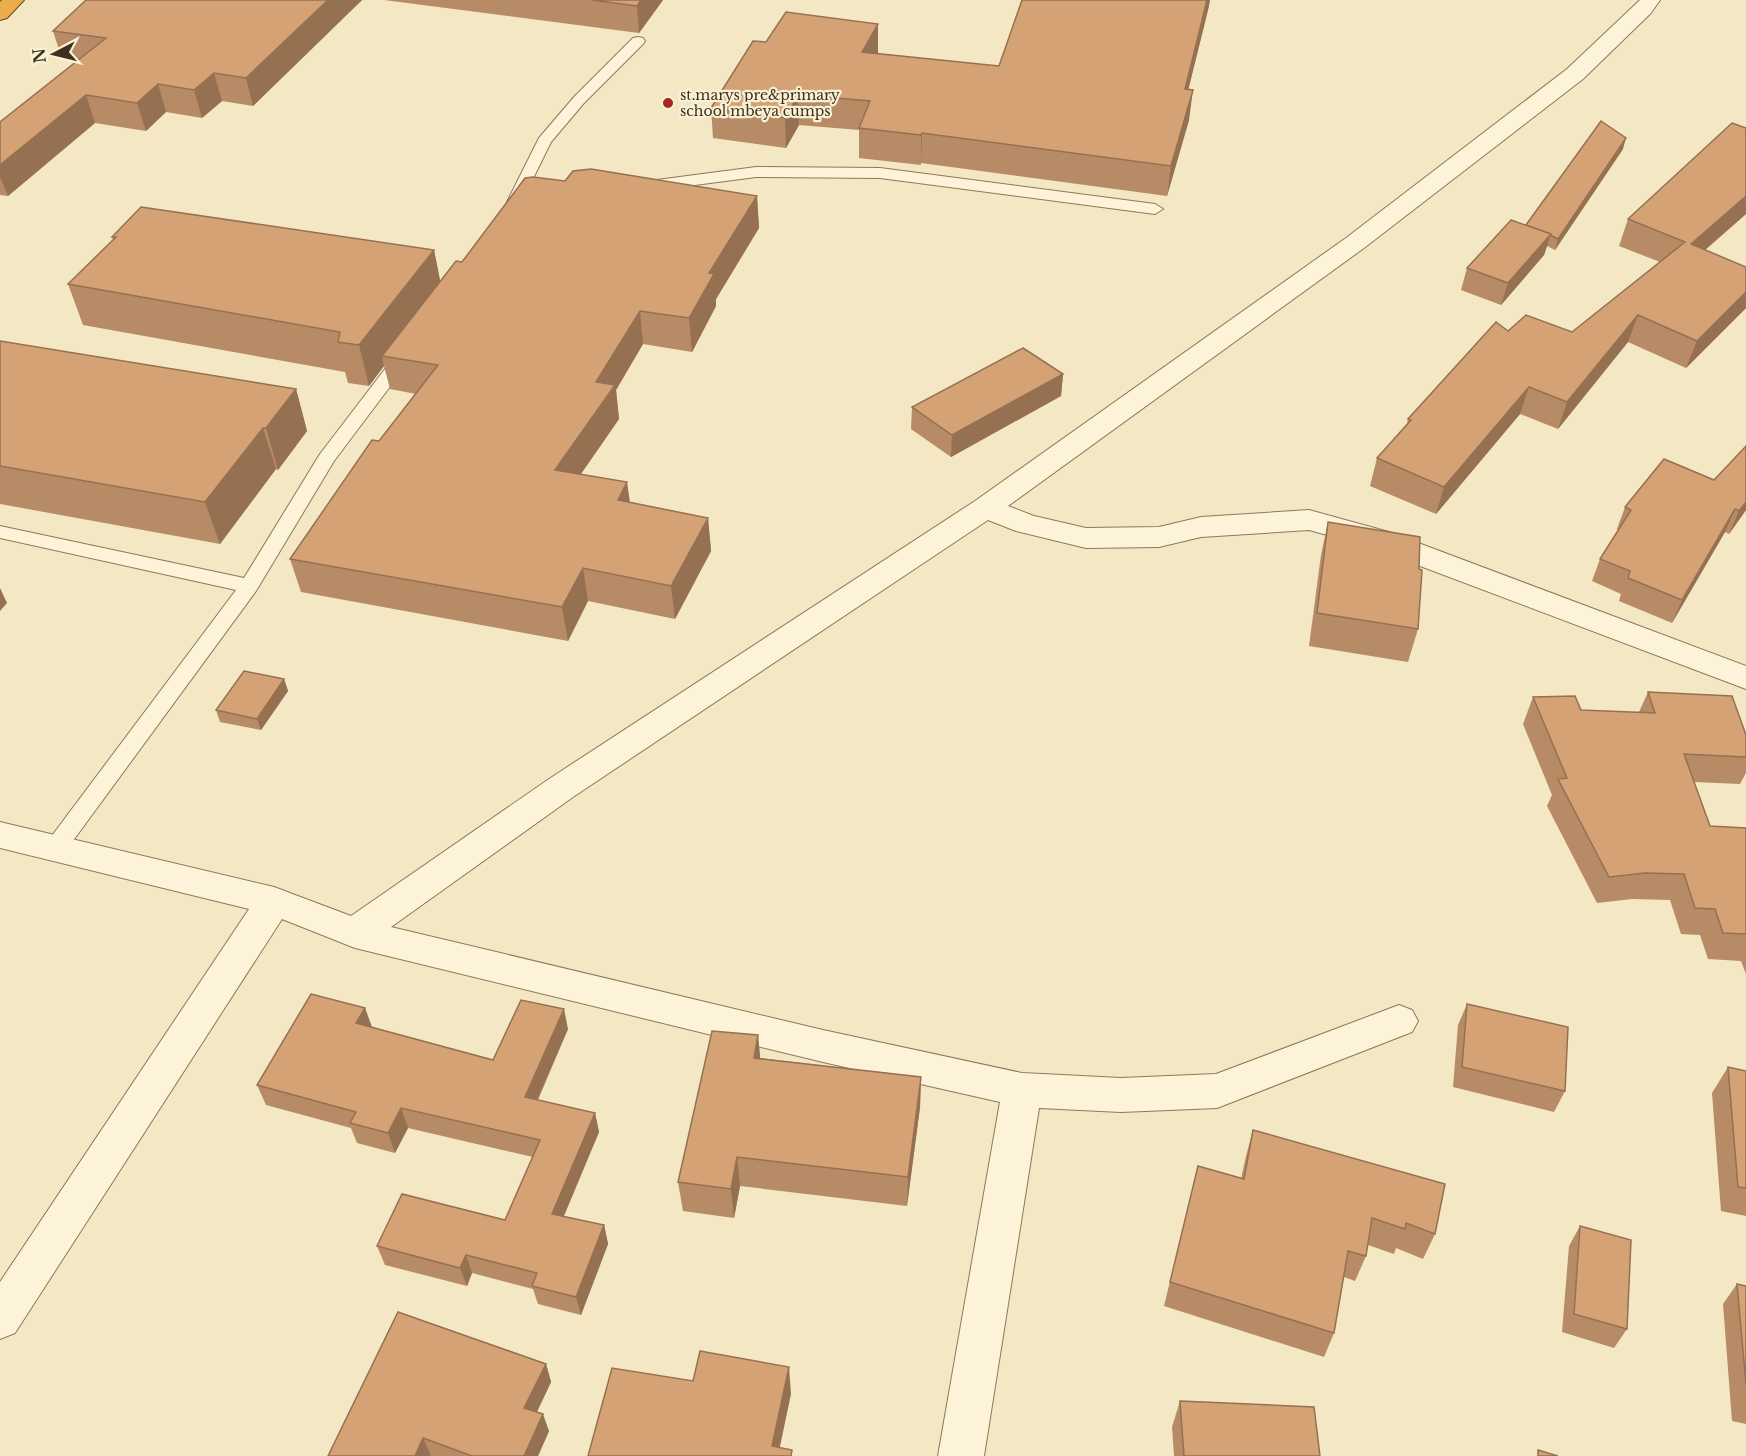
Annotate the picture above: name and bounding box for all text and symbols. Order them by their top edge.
north arrow [24,24,84,84]
text: N [28,47,50,65]
place label: st.marys pre&primary school mbeya cumps [680,86,840,120]
marker: st.marys pre&primary school mbeya cumps [661,96,675,110]

